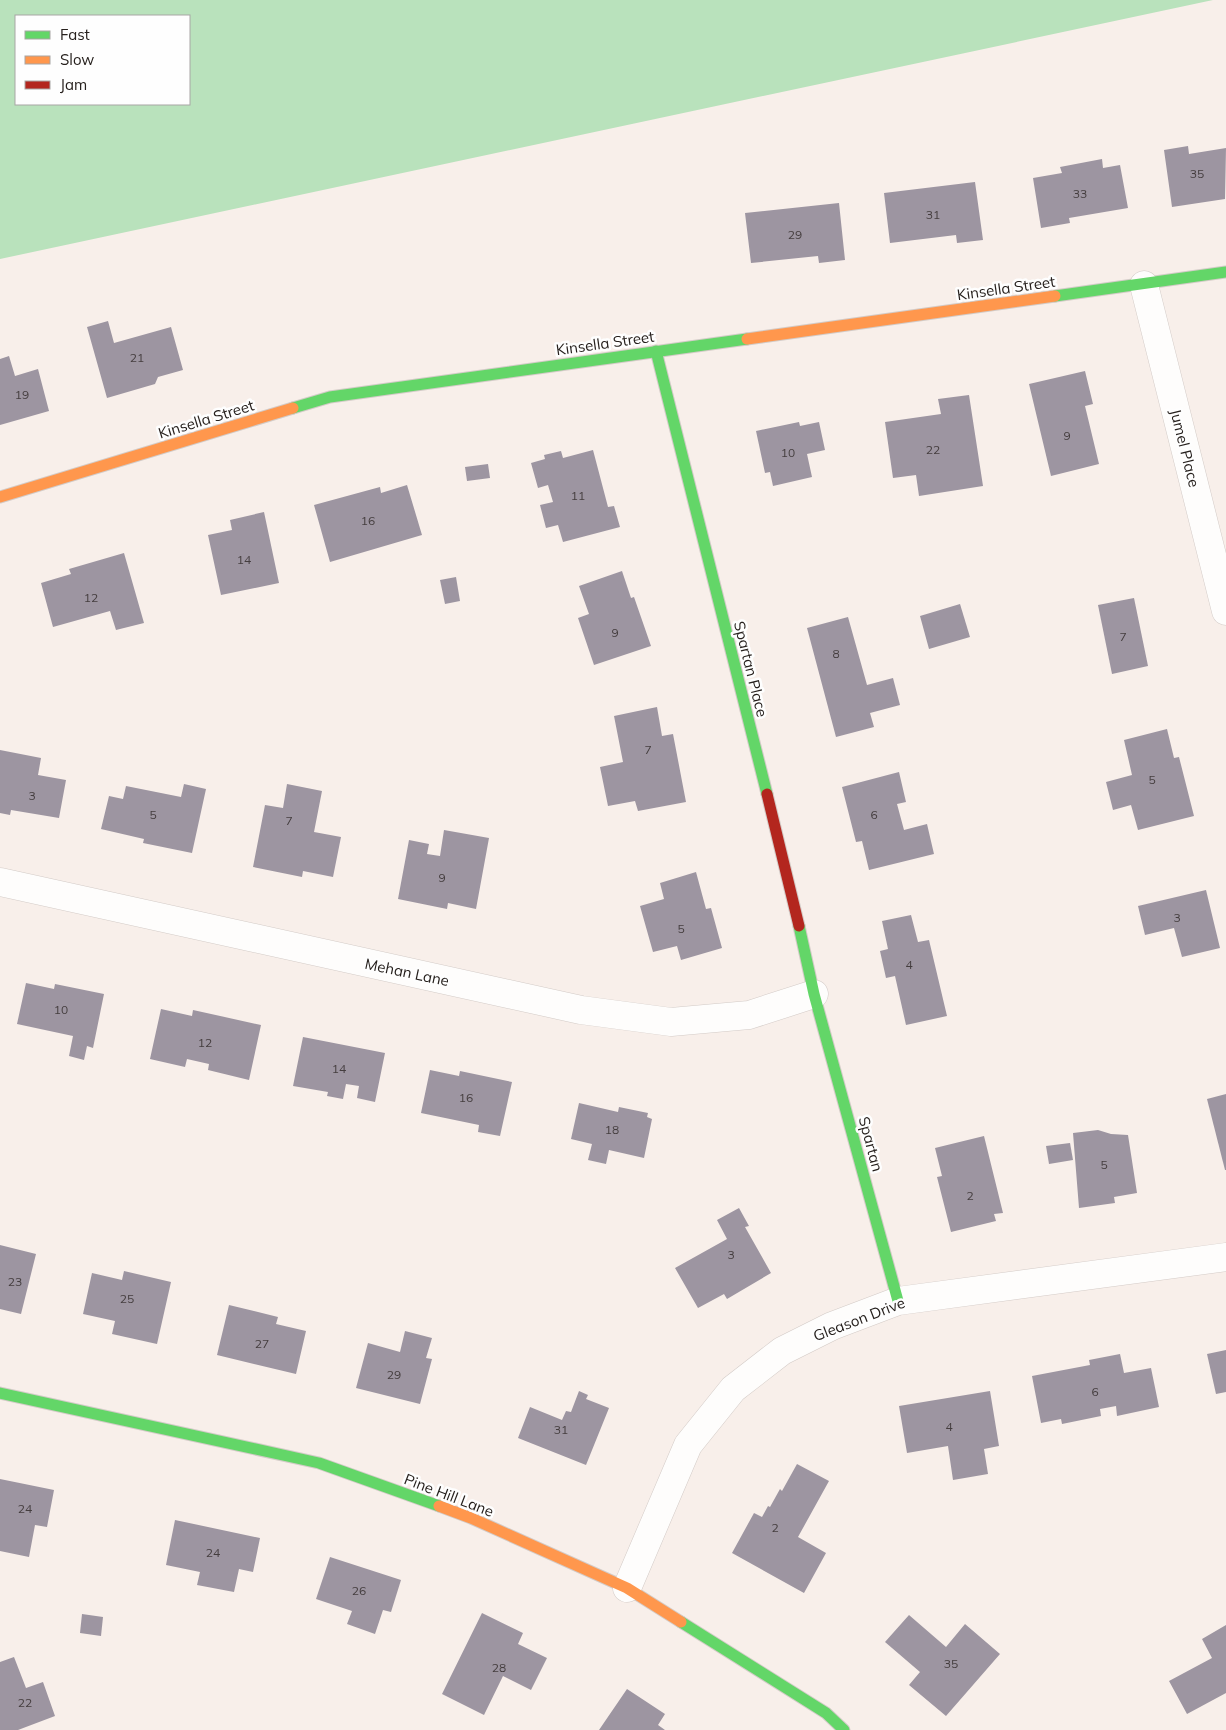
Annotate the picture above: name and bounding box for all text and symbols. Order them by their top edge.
legend [15,15,190,105]
text: Fast [60,25,90,44]
text: Slow [60,50,94,69]
text: Jam [60,75,87,94]
house number: 35 [1190,166,1204,181]
house number: 33 [1073,186,1087,201]
house number: 31 [926,207,940,222]
house number: 29 [788,227,802,242]
street label: Kinsella Street [956,272,1056,304]
street label: Kinsella Street [555,327,655,359]
house number: 21 [130,350,144,365]
house number: 19 [15,387,29,402]
street label: Kinsella Street [156,395,256,443]
street label: Jumel Place [1166,407,1204,489]
house number: 9 [1063,428,1071,443]
house number: 22 [926,442,940,457]
house number: 10 [781,445,795,460]
house number: 11 [571,488,585,503]
house number: 16 [361,513,375,528]
house number: 14 [237,552,251,567]
house number: 12 [84,590,98,605]
street label: Spartan Place [730,619,772,719]
house number: 9 [611,625,619,640]
house number: 7 [1119,629,1127,644]
house number: 8 [832,646,840,661]
house number: 7 [644,742,652,757]
house number: 5 [1148,772,1156,787]
house number: 3 [28,788,36,803]
house number: 5 [149,807,157,822]
house number: 6 [870,807,878,822]
house number: 7 [285,813,293,828]
house number: 9 [438,870,446,885]
house number: 3 [1173,910,1181,925]
house number: 5 [677,921,685,936]
street label: Mehan Lane [363,954,451,990]
house number: 4 [905,957,913,972]
house number: 10 [54,1002,68,1017]
house number: 12 [198,1035,212,1050]
house number: 14 [332,1061,346,1076]
house number: 16 [459,1090,473,1105]
street label: Spartan [855,1114,887,1174]
house number: 18 [605,1122,619,1137]
house number: 5 [1100,1157,1108,1172]
house number: 2 [966,1188,974,1203]
house number: 3 [727,1247,735,1262]
house number: 23 [8,1274,22,1289]
house number: 25 [120,1291,134,1306]
street label: Gleason Drive [810,1293,908,1345]
house number: 27 [255,1336,269,1351]
house number: 29 [387,1367,401,1382]
house number: 6 [1091,1384,1099,1399]
house number: 4 [945,1419,953,1434]
house number: 31 [554,1422,568,1437]
street label: Pine Hill Lane [402,1469,496,1521]
house number: 24 [18,1501,32,1516]
house number: 2 [771,1520,779,1535]
house number: 24 [206,1545,220,1560]
house number: 26 [352,1583,366,1598]
house number: 35 [944,1656,958,1671]
house number: 28 [492,1660,506,1675]
house number: 22 [18,1695,32,1710]

